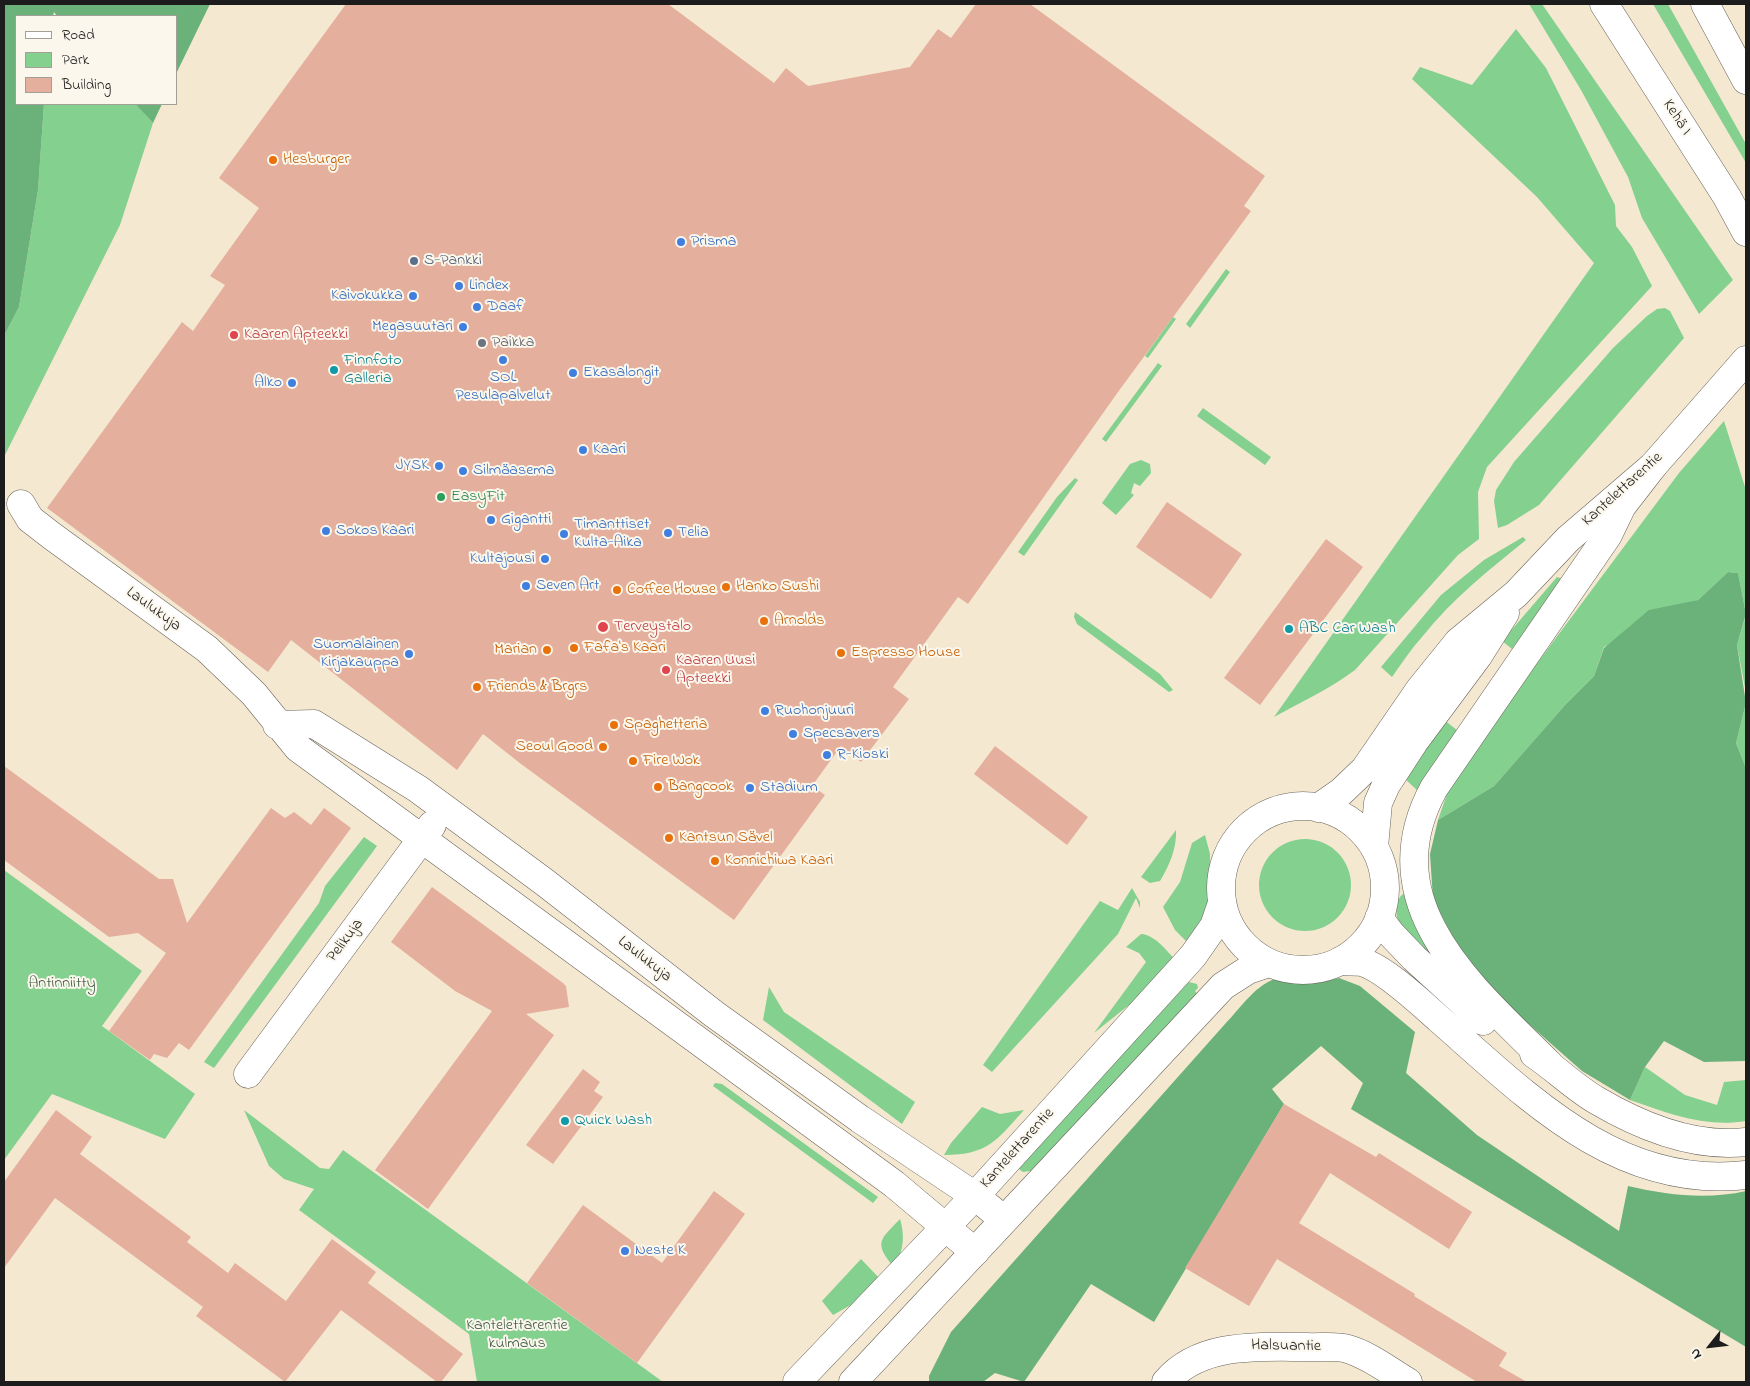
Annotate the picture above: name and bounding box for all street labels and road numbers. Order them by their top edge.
street label: Kehä I [1657,97,1695,139]
street label: Kantelettarentie [1579,449,1667,531]
street label: Laulukuja [122,584,184,636]
street label: Pelikuja [324,916,368,966]
street label: Laulukuja [613,933,675,987]
street label: Kantelettarentie [977,1105,1059,1193]
street label: Halsuantie [1251,1337,1321,1357]

